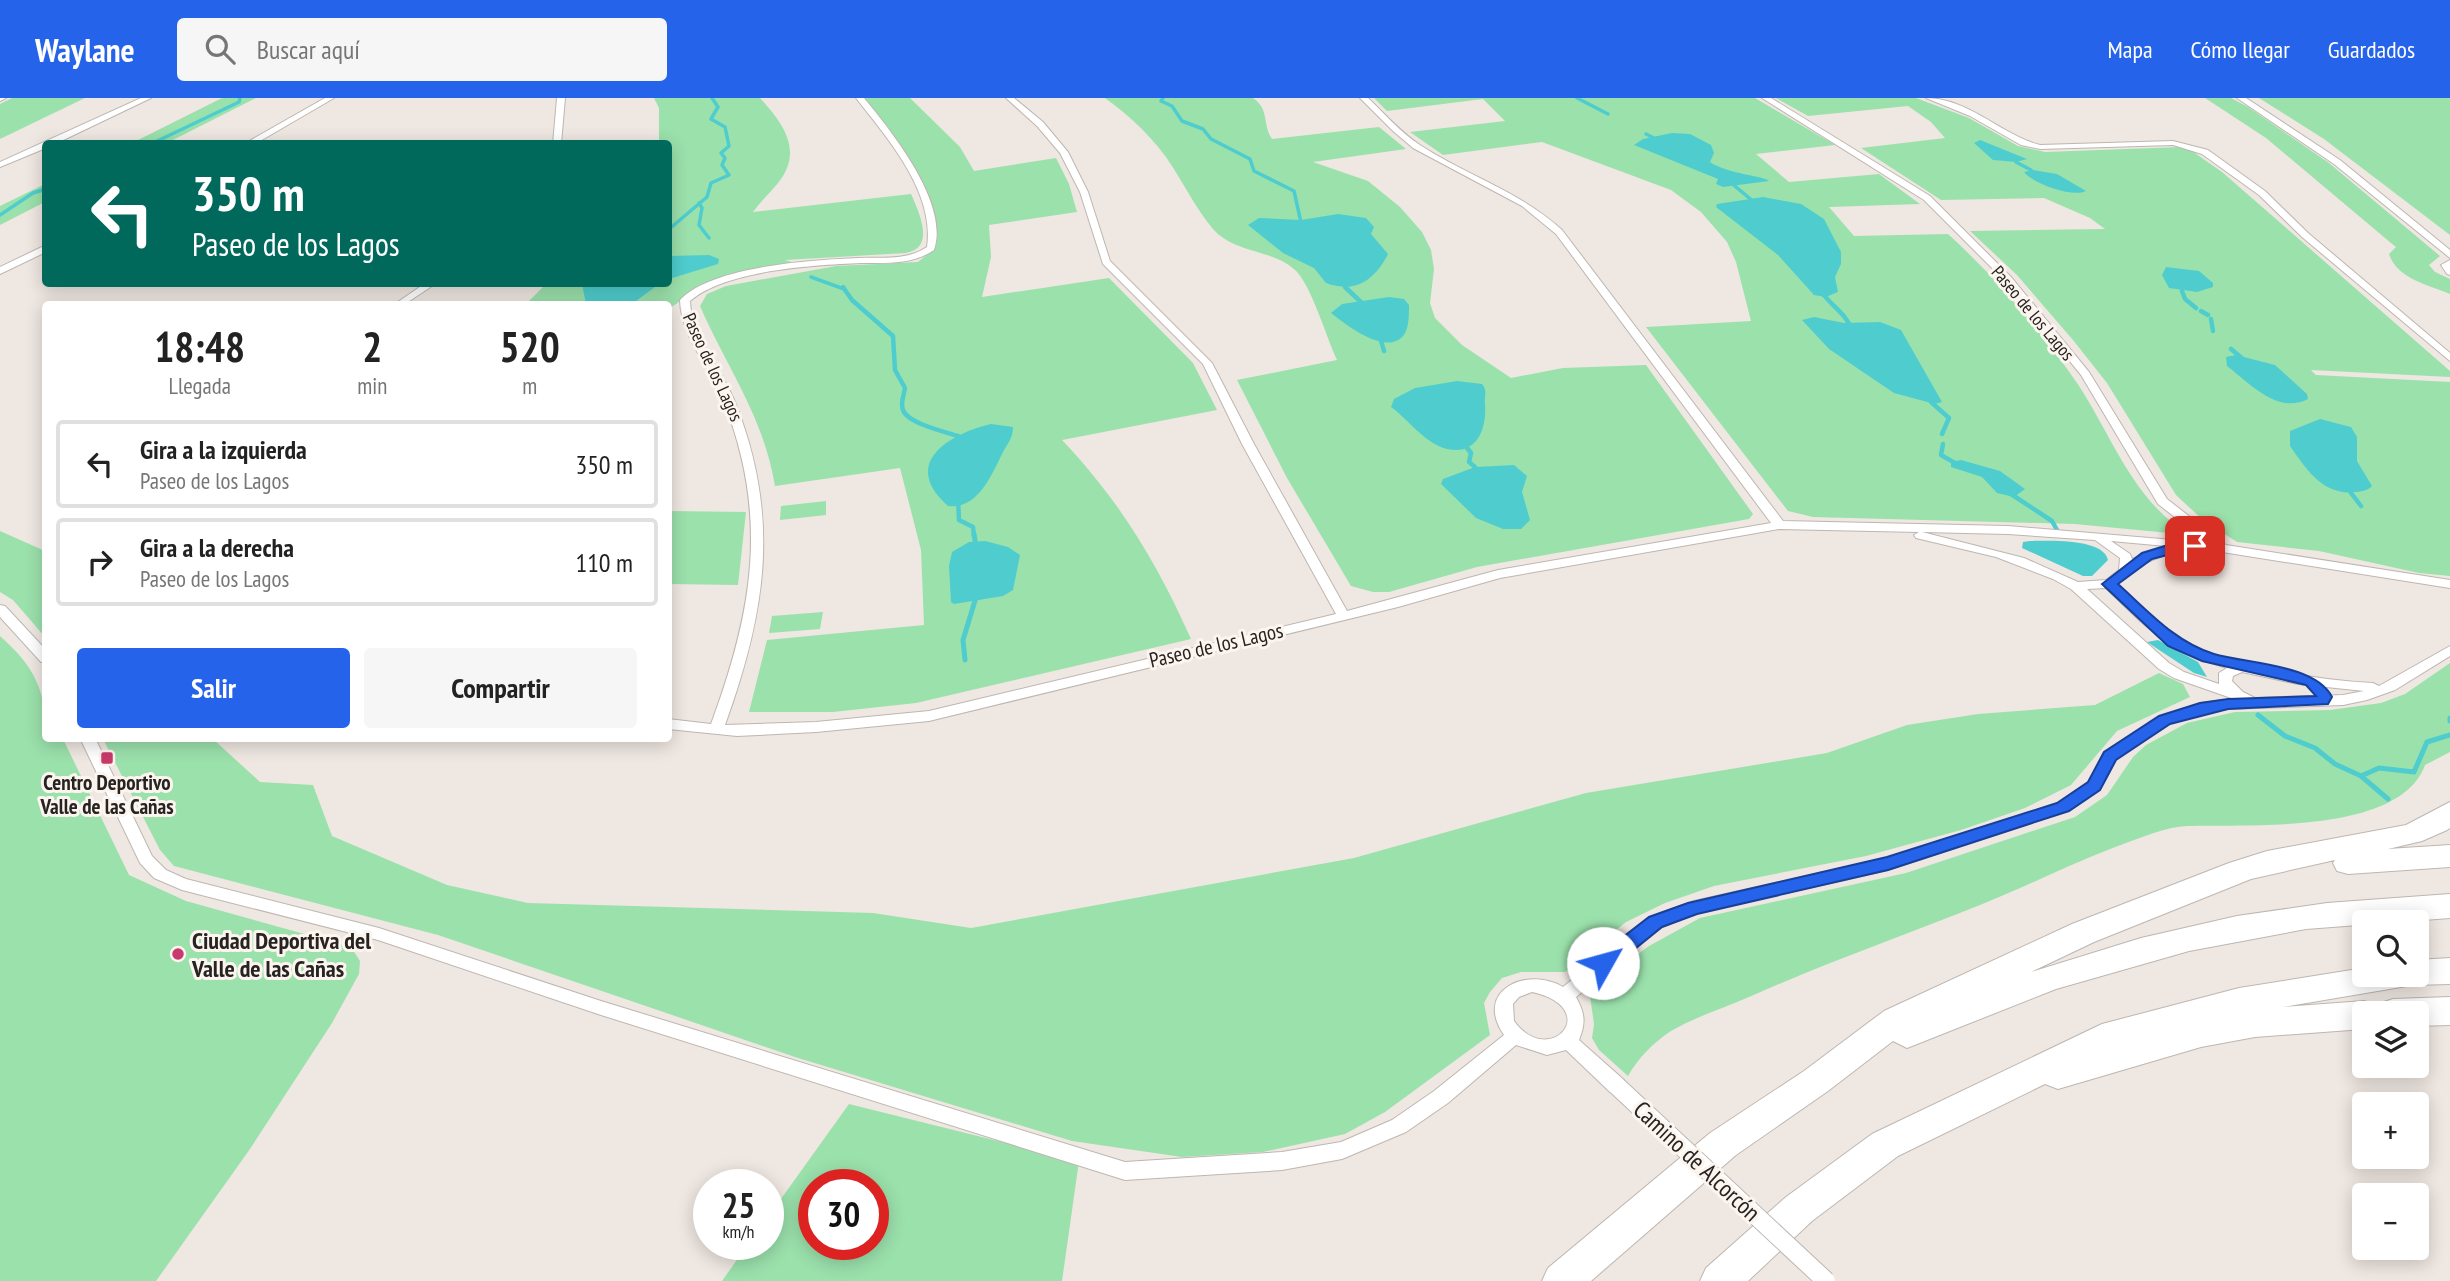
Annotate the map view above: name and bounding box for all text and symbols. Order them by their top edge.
search box [177,18,667,81]
text: Waylane [35,28,135,71]
icon: search [201,30,239,68]
text: Buscar aquí [257,33,360,66]
text: Mapa [2108,34,2153,65]
text: Cómo llegar [2191,34,2290,65]
text: Guardados [2328,34,2415,65]
text: 350 m [192,161,305,225]
icon: left [77,168,168,259]
text: Paseo de los Lagos [192,223,400,265]
street label: Paseo de los Lagos [1987,261,2079,365]
street label: Paseo de los Lagos [678,309,748,425]
text: 18:48 [154,319,245,374]
text: 2 [362,319,382,374]
text: 520 [500,319,560,374]
text: Llegada [168,371,231,400]
text: min [357,371,387,400]
text: m [522,371,537,400]
text: Gira a la izquierda [140,433,307,466]
icon: left [81,445,119,483]
text: 350 m [575,448,633,481]
text: Paseo de los Lagos [140,466,289,495]
pin [2165,516,2225,576]
icon: arrive [2176,527,2214,565]
text: Gira a la derecha [140,531,294,564]
icon: right [81,543,119,581]
text: 110 m [575,546,633,579]
text: Paseo de los Lagos [140,564,289,593]
street label: Paseo de los Lagos [1147,617,1285,673]
button: Salir [77,648,350,728]
button: Compartir [364,648,637,728]
marker: Centro Deportivo Valle de las Cañas [99,750,115,766]
place label: Centro Deportivo Valle de las Cañas [39,769,174,820]
map controls [2352,910,2429,1260]
button: search [2352,910,2429,987]
place label: Ciudad Deportiva del Valle de las Cañas [191,925,371,984]
position arrow [1566,926,1640,1000]
marker: Ciudad Deportiva del Valle de las Cañas [170,946,186,962]
button: layers [2352,1001,2429,1078]
button: + [2352,1092,2429,1169]
street label: Camino de Alcorcón [1627,1094,1767,1228]
speed limit sign: 30 [798,1169,889,1260]
text: 25 [722,1182,755,1228]
button: − [2352,1183,2429,1260]
text: km/h [723,1220,754,1243]

